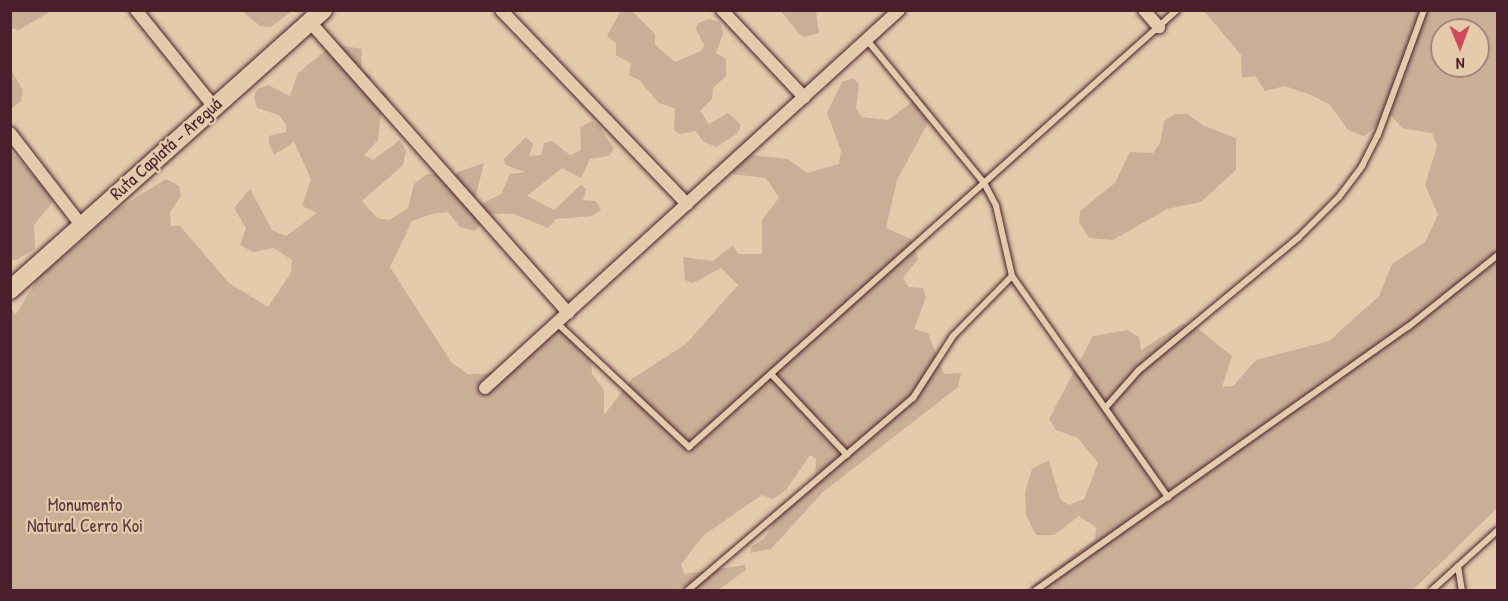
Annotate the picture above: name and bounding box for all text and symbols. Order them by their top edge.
north arrow [1430,18,1490,78]
text: N [1456,53,1465,75]
street label: Ruta Capiatá - Areguá [106,93,226,205]
park label: Monumento Natural Cerro Koi [27,495,143,538]

